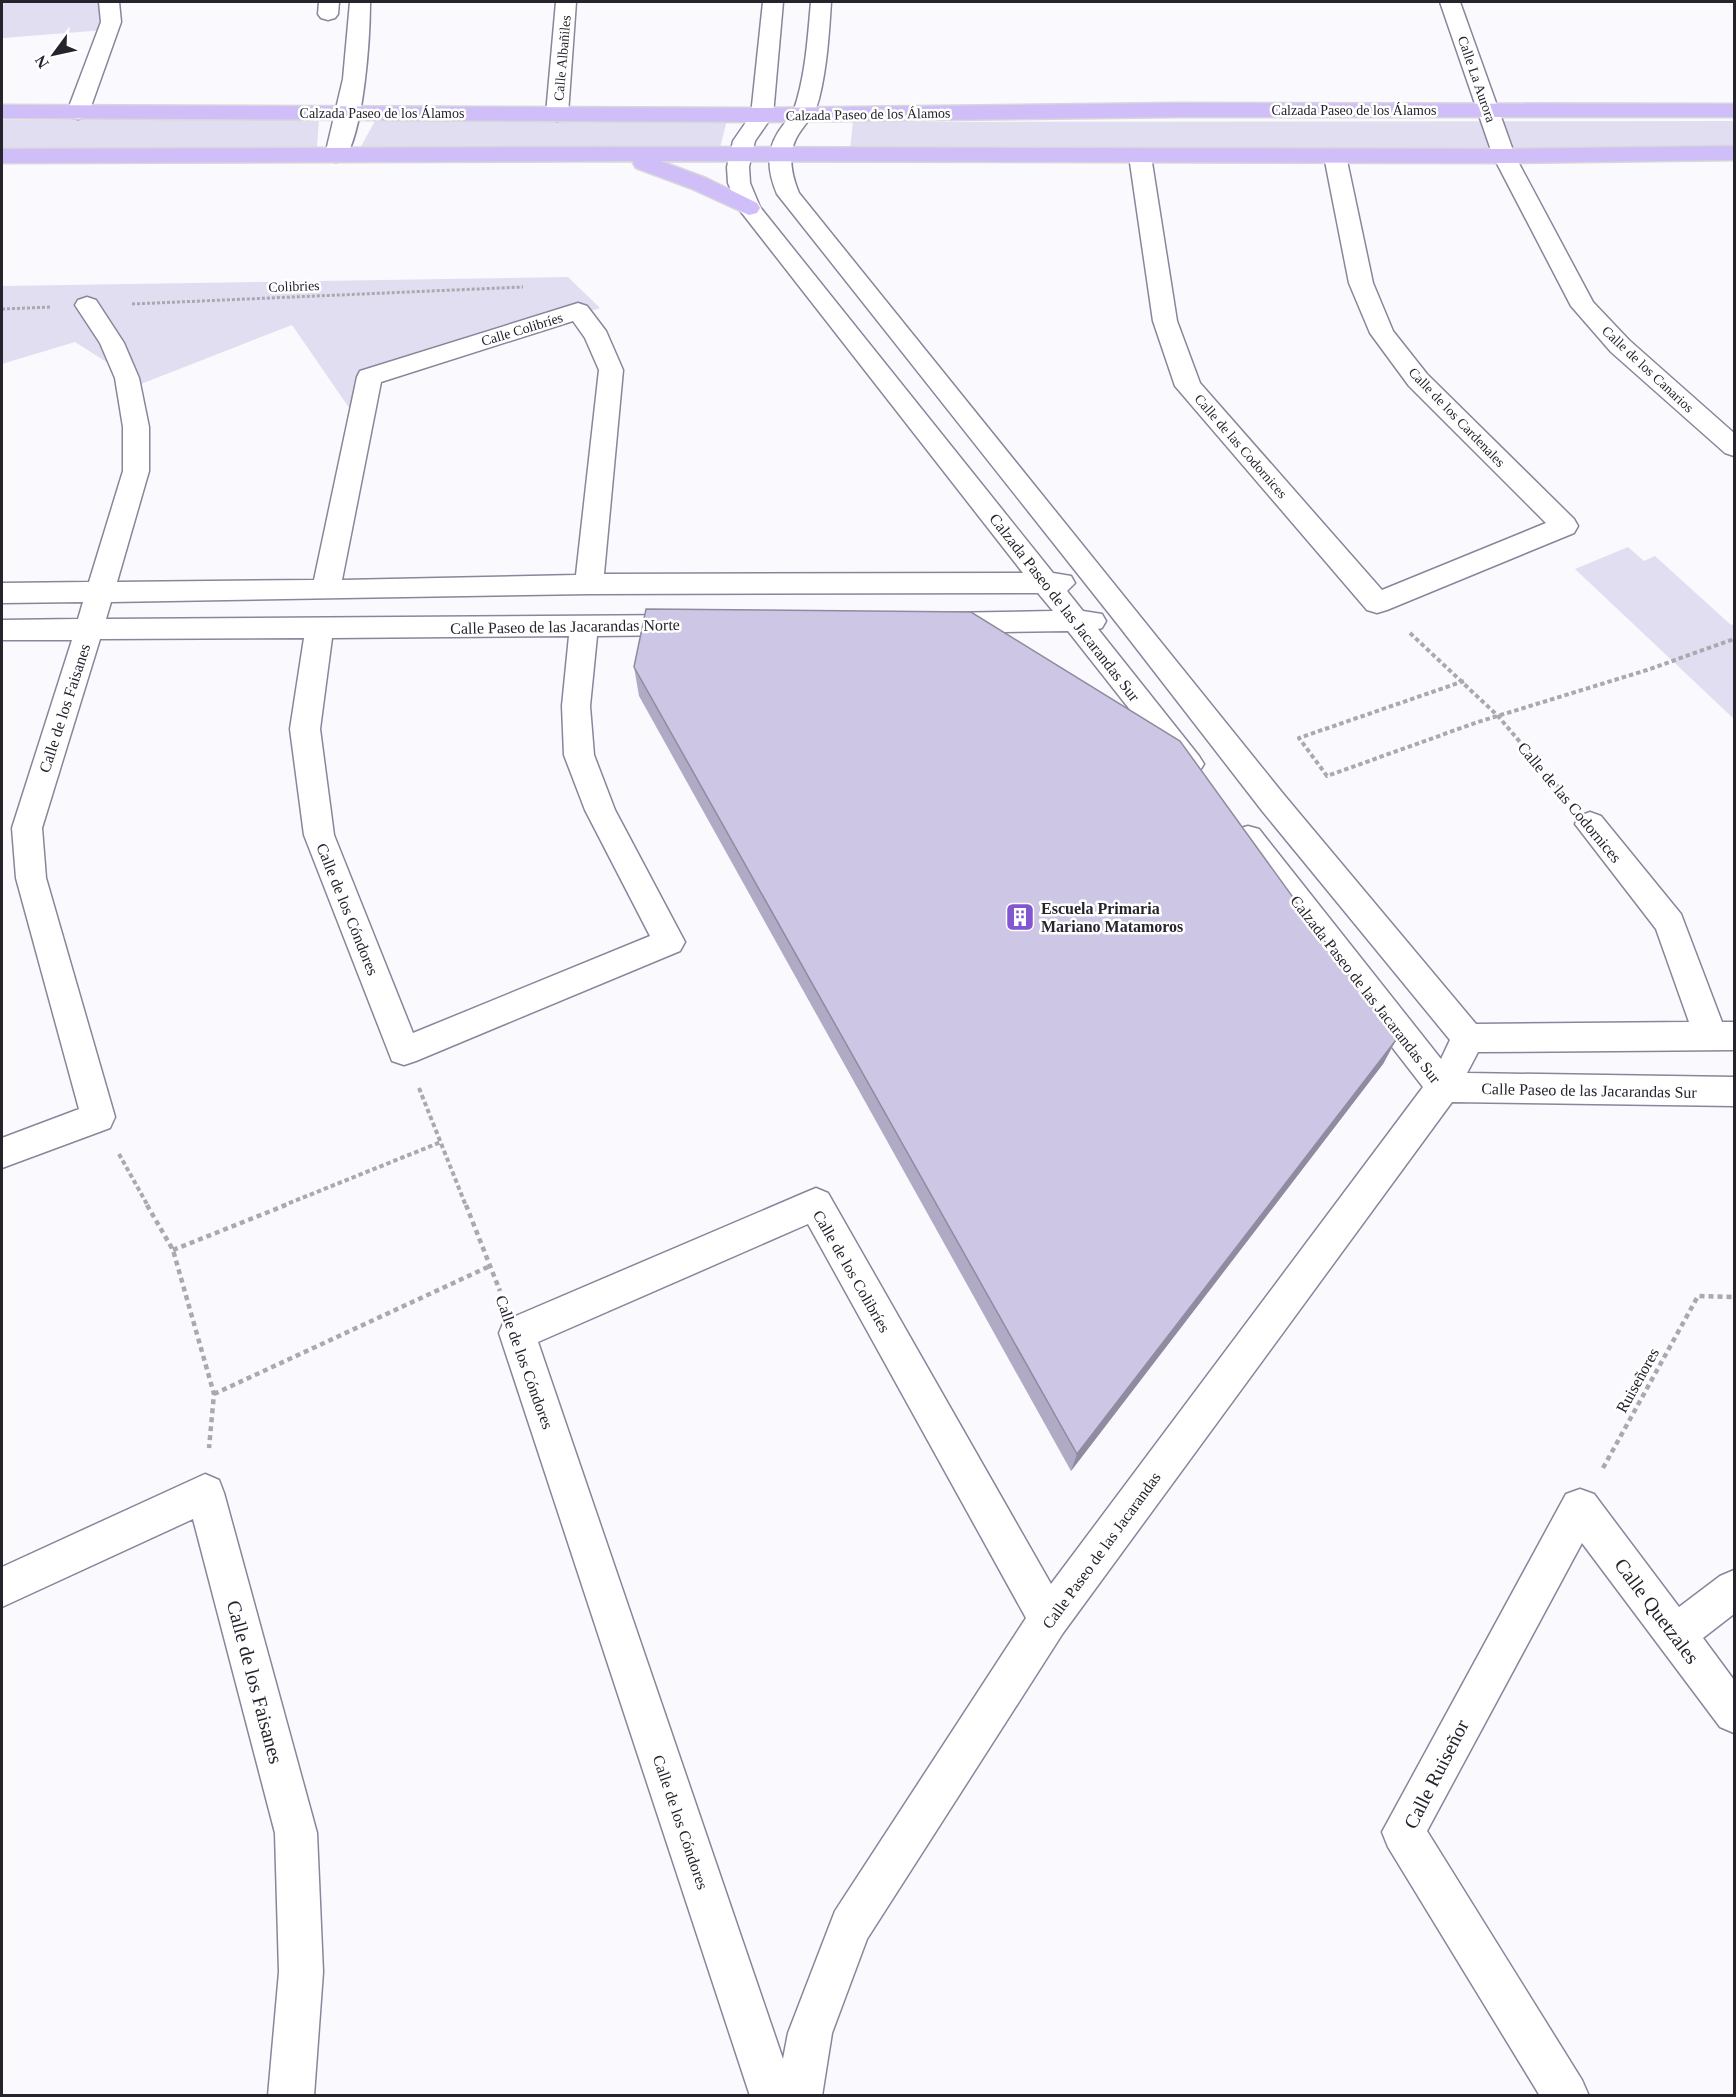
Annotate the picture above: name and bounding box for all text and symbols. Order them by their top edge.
street label: Calle Albañiles [551,15,574,102]
north arrow [24,24,84,84]
street label: Calle La Aurora [1455,34,1499,125]
text: N [31,52,52,71]
street label: Calzada Paseo de los Álamos [1272,102,1436,118]
street label: Calzada Paseo de los Álamos [300,105,464,121]
street label: Calzada Paseo de los Álamos [785,105,951,123]
street label: Colibries [268,278,320,295]
street label: Calle Colibríes [480,310,565,349]
street label: Calle de los Canarios [1599,323,1696,416]
street label: Calle de los Cardenales [1405,365,1508,470]
street label: Calle de las Codornices [1191,391,1290,501]
street label: Calzada Paseo de las Jacarandas Sur [986,510,1144,705]
street label: Calle Paseo de las Jacarandas Norte [450,616,680,637]
street label: Calle de los Faisanes [36,642,93,775]
street label: Calle de las Codornices [1514,739,1625,866]
street label: Calle de los Cóndores [313,841,382,978]
street label: Calzada Paseo de las Jacarandas Sur [1287,892,1445,1087]
place label: Escuela Primaria Mariano Matamoros [1041,900,1183,935]
building icon: Escuela Primaria Mariano Matamoros [1004,901,1036,933]
street label: Calle Paseo de las Jacarandas Sur [1481,1080,1698,1101]
street label: Calle de los Colibríes [810,1207,893,1335]
street label: Calle de los Cóndores [492,1293,557,1431]
street label: Ruiseñores [1613,1345,1662,1415]
street label: Calle Paseo de las Jacarandas [1039,1469,1164,1632]
street label: Calle Quetzales [1610,1554,1704,1668]
street label: Calle de los Faisanes [223,1598,287,1766]
street label: Calle Ruiseñor [1399,1716,1473,1832]
street label: Calle de los Cóndores [650,1753,711,1892]

